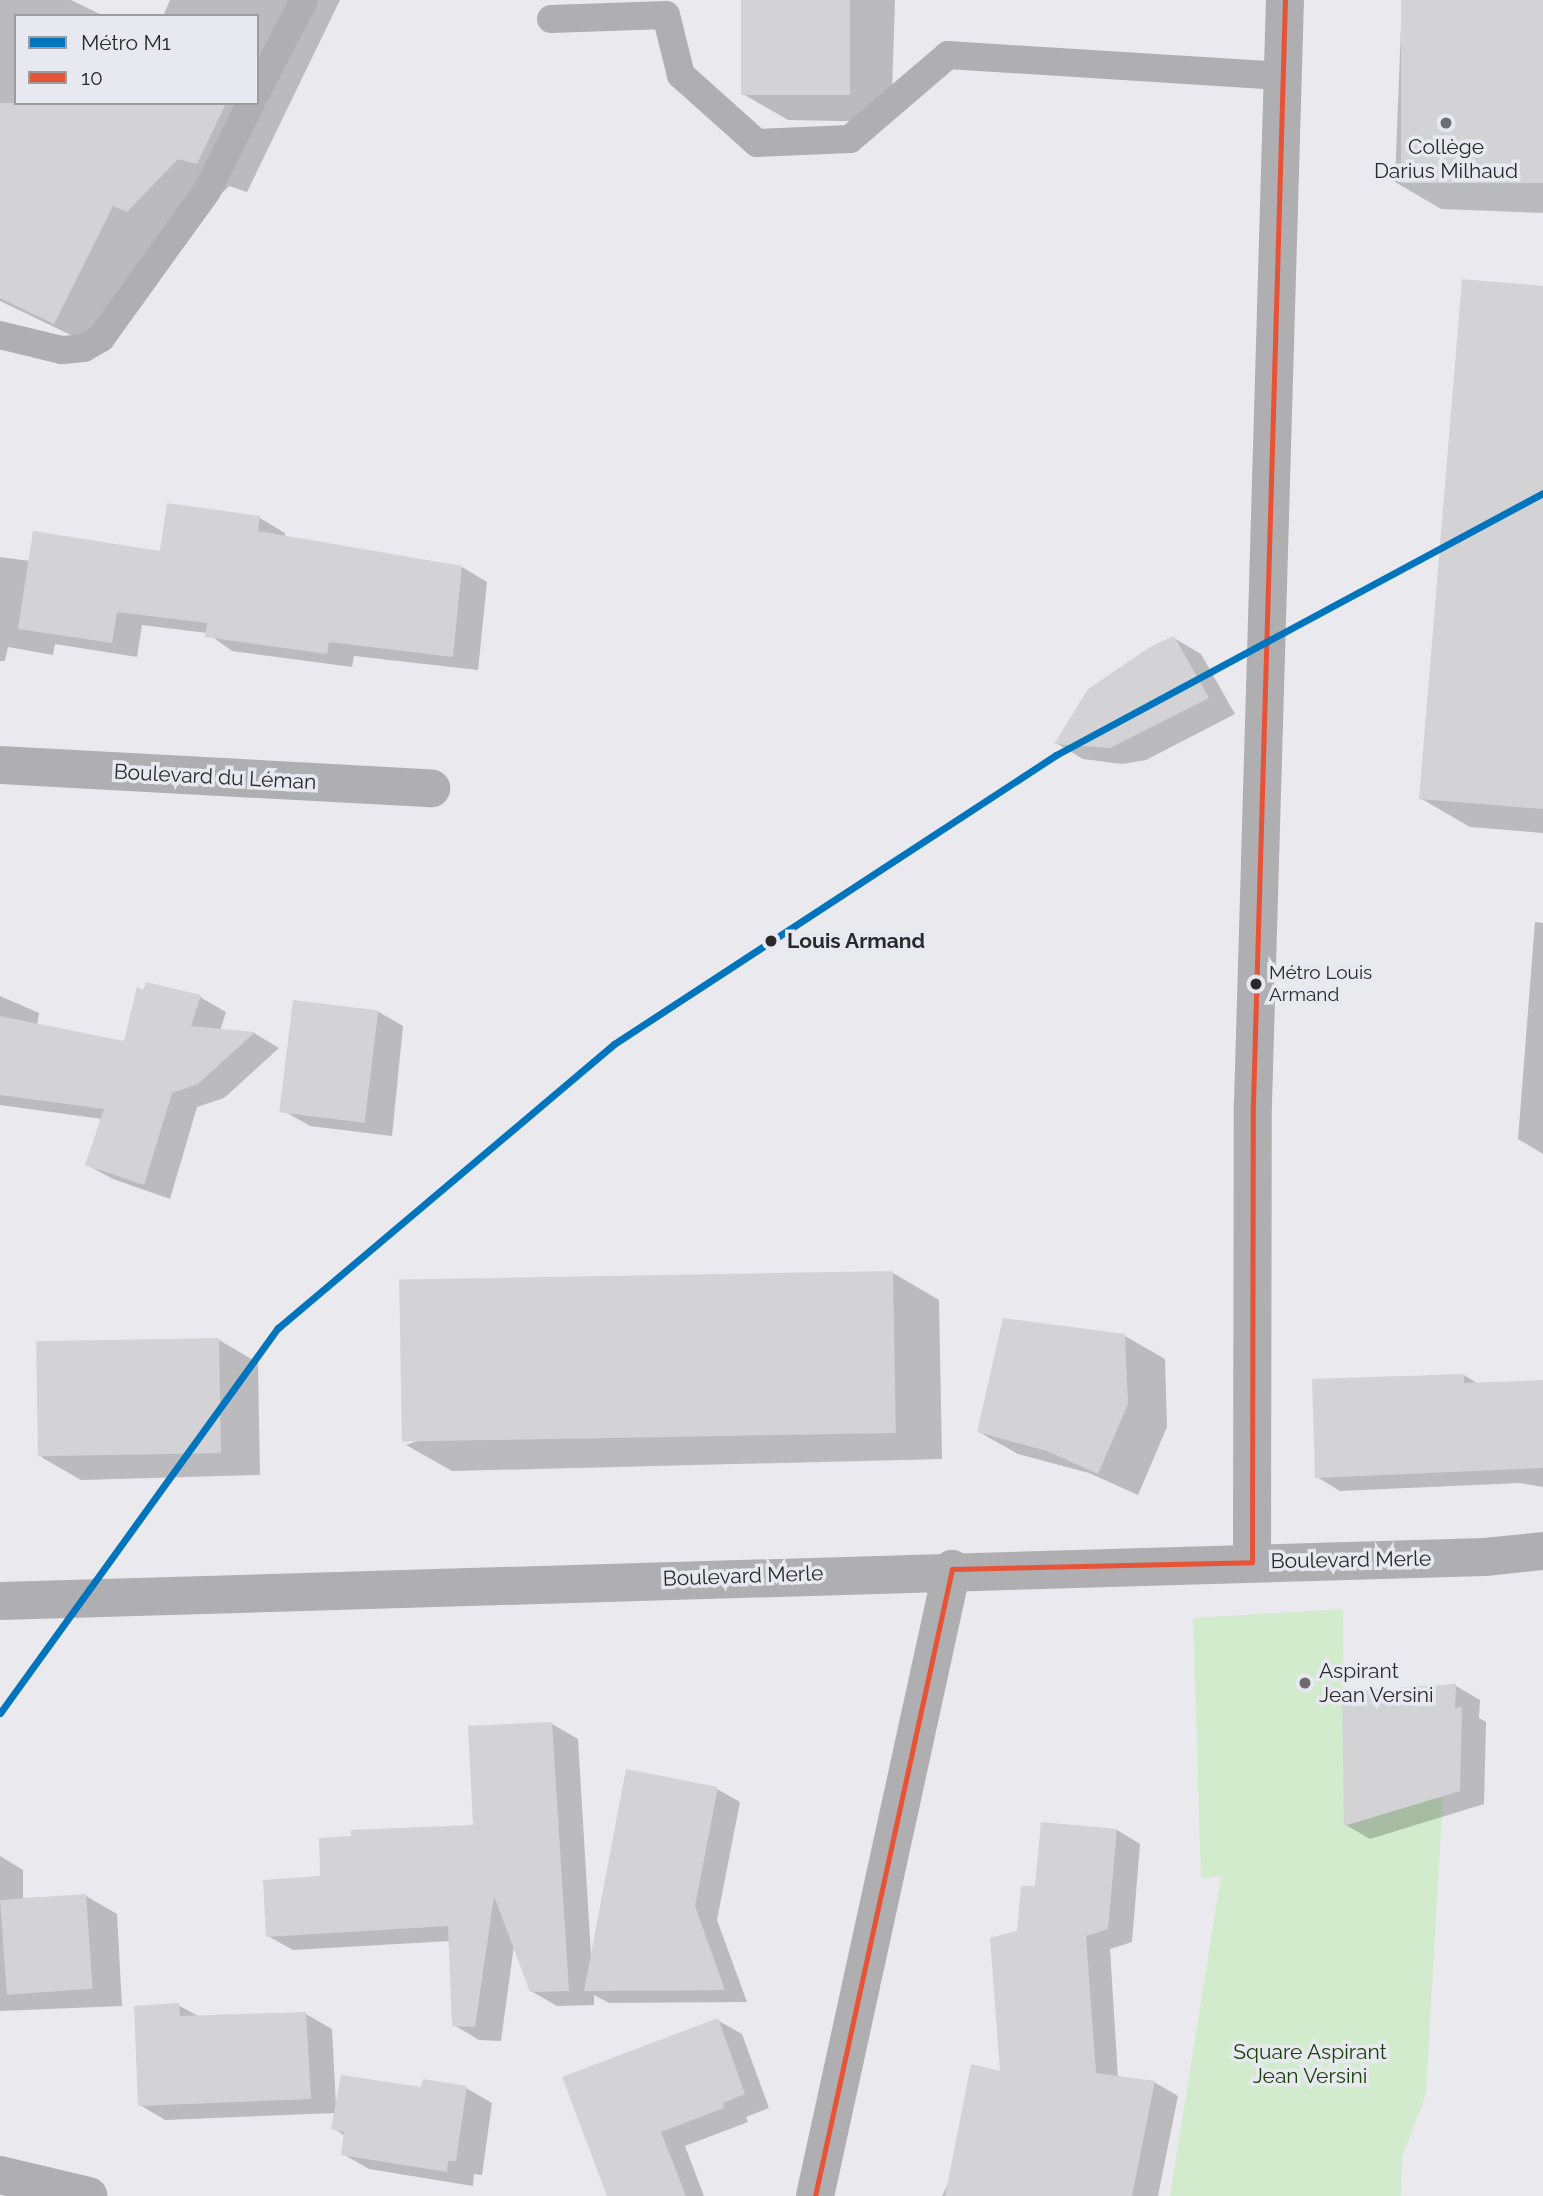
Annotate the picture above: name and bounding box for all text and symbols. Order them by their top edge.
legend [14,14,259,105]
text: Métro M1 [81,30,171,55]
text: 10 [81,65,103,90]
marker: Collège Darius Milhaud [1438,115,1454,131]
place label: Collège Darius Milhaud [1374,134,1518,184]
street label: Boulevard du Léman [113,759,317,795]
place label: Louis Armand [787,928,926,954]
marker: Louis Armand [761,931,781,951]
place label: Métro Louis Armand [1269,962,1372,1006]
marker: Métro Louis Armand [1249,977,1263,991]
street label: Boulevard Merle [1271,1546,1431,1574]
street label: Boulevard Merle [662,1561,824,1591]
place label: Aspirant Jean Versini [1319,1658,1434,1708]
marker: Aspirant Jean Versini [1297,1675,1313,1691]
park label: Square Aspirant Jean Versini [1233,2039,1387,2089]

